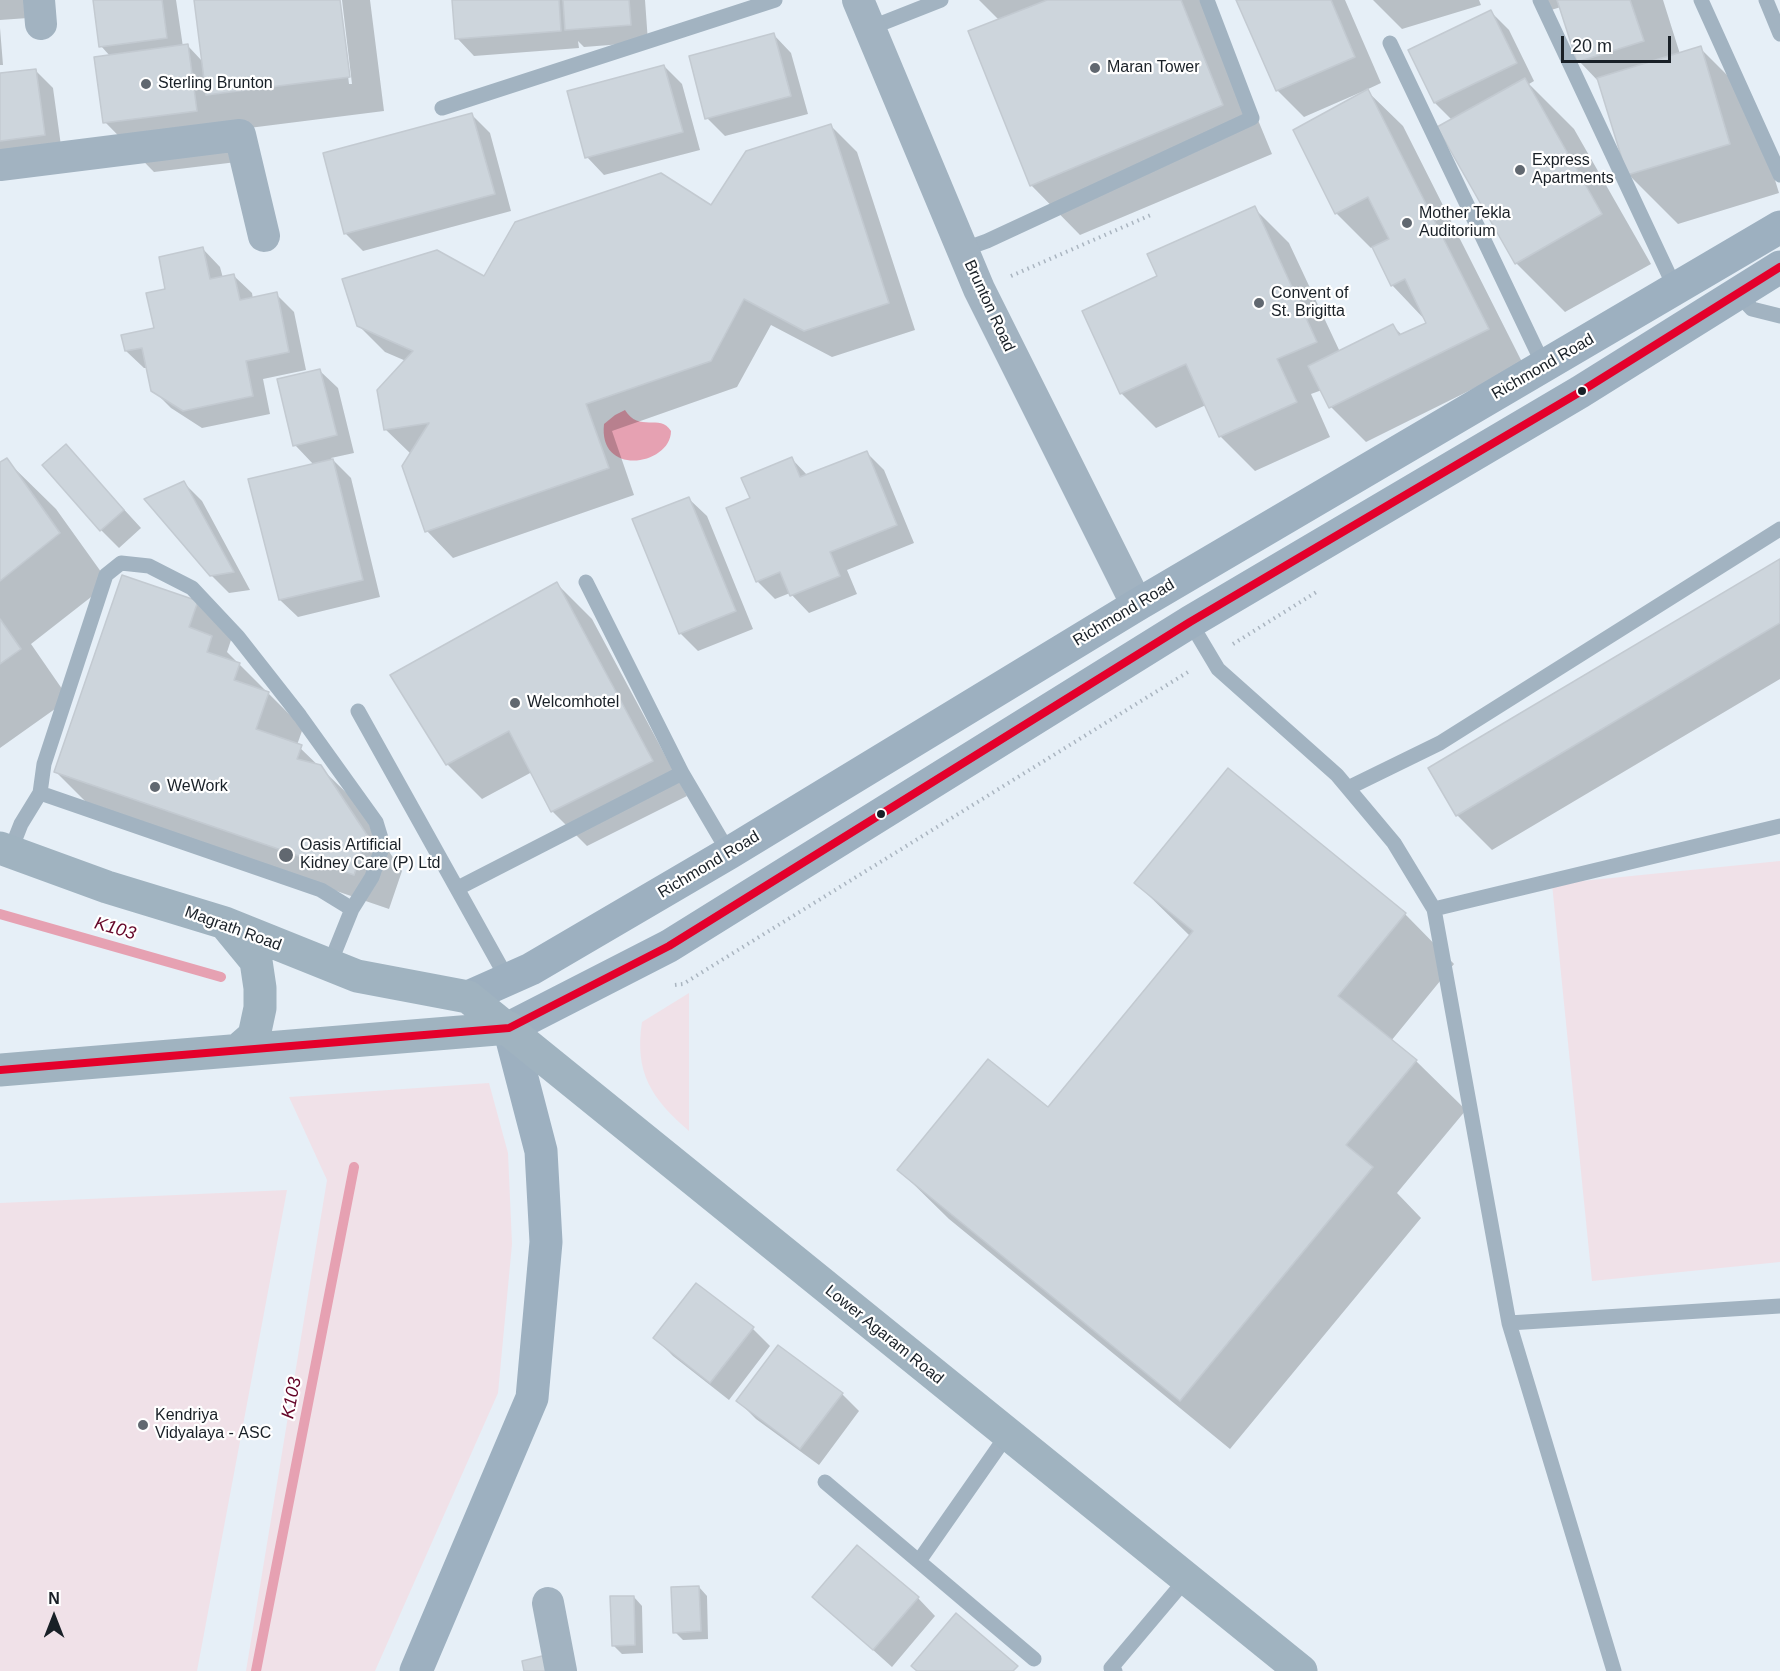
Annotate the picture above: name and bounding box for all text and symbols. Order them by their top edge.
scale bar [1564,24,1674,62]
text: 20 m [1572,36,1612,56]
place label: Maran Tower [1107,58,1199,78]
marker: Maran Tower [1088,61,1102,75]
place label: Sterling Brunton [158,74,273,94]
marker: Sterling Brunton [139,77,153,91]
place label: Express Apartments [1532,151,1614,189]
marker: Express Apartments [1513,163,1527,177]
place label: Mother Tekla Auditorium [1419,204,1511,242]
marker: Mother Tekla Auditorium [1400,216,1414,230]
street label: Brunton Road [959,257,1019,355]
place label: Convent of St. Brigitta [1271,284,1348,322]
marker: Convent of St. Brigitta [1252,296,1266,310]
street label: Richmond Road [1489,330,1597,404]
unlabelled marker [1576,385,1588,397]
street label: Richmond Road [1070,575,1178,651]
place label: Welcomhotel [527,693,619,713]
marker: Welcomhotel [508,696,522,710]
place label: WeWork [167,777,228,797]
marker: WeWork [148,780,162,794]
unlabelled marker [875,808,887,820]
street label: Richmond Road [655,827,763,903]
place label: Oasis Artificial Kidney Care (P) Ltd [300,836,441,874]
marker: Oasis Artificial Kidney Care (P) Ltd [277,846,295,864]
street label: Magrath Road [182,903,284,955]
water label: K103 [92,913,138,945]
street label: Lower Agaram Road [821,1281,947,1389]
water label: K103 [277,1375,307,1421]
place label: Kendriya Vidyalaya - ASC [155,1406,271,1444]
marker: Kendriya Vidyalaya - ASC [136,1418,150,1432]
north arrow [24,1587,84,1647]
text: N [48,1590,60,1607]

